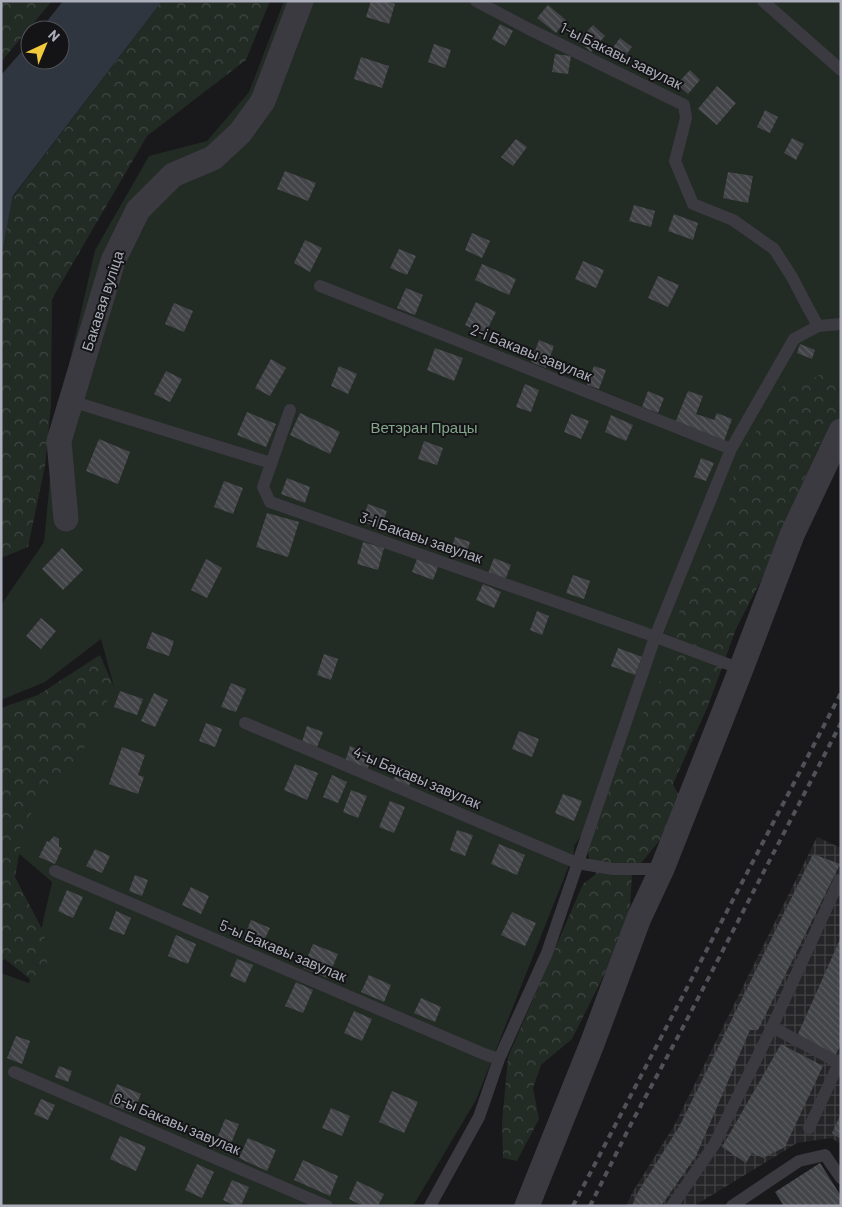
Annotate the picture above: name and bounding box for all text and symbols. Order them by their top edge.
street label: 1-ы Бакавы завулак [557,18,686,93]
north arrow [20,20,70,70]
text: N [45,26,64,45]
street label: Бакавая вуліца [77,248,127,353]
street label: 2-і Бакавы завулак [468,320,595,385]
park label: Ветэран Працы [370,418,478,436]
street label: 3-і Бакавы завулак [357,508,486,567]
street label: 4-ы Бакавы завулак [351,742,484,812]
street label: 5-ы Бакавы завулак [217,915,350,985]
street label: 6-ы Бакавы завулак [111,1088,244,1158]

